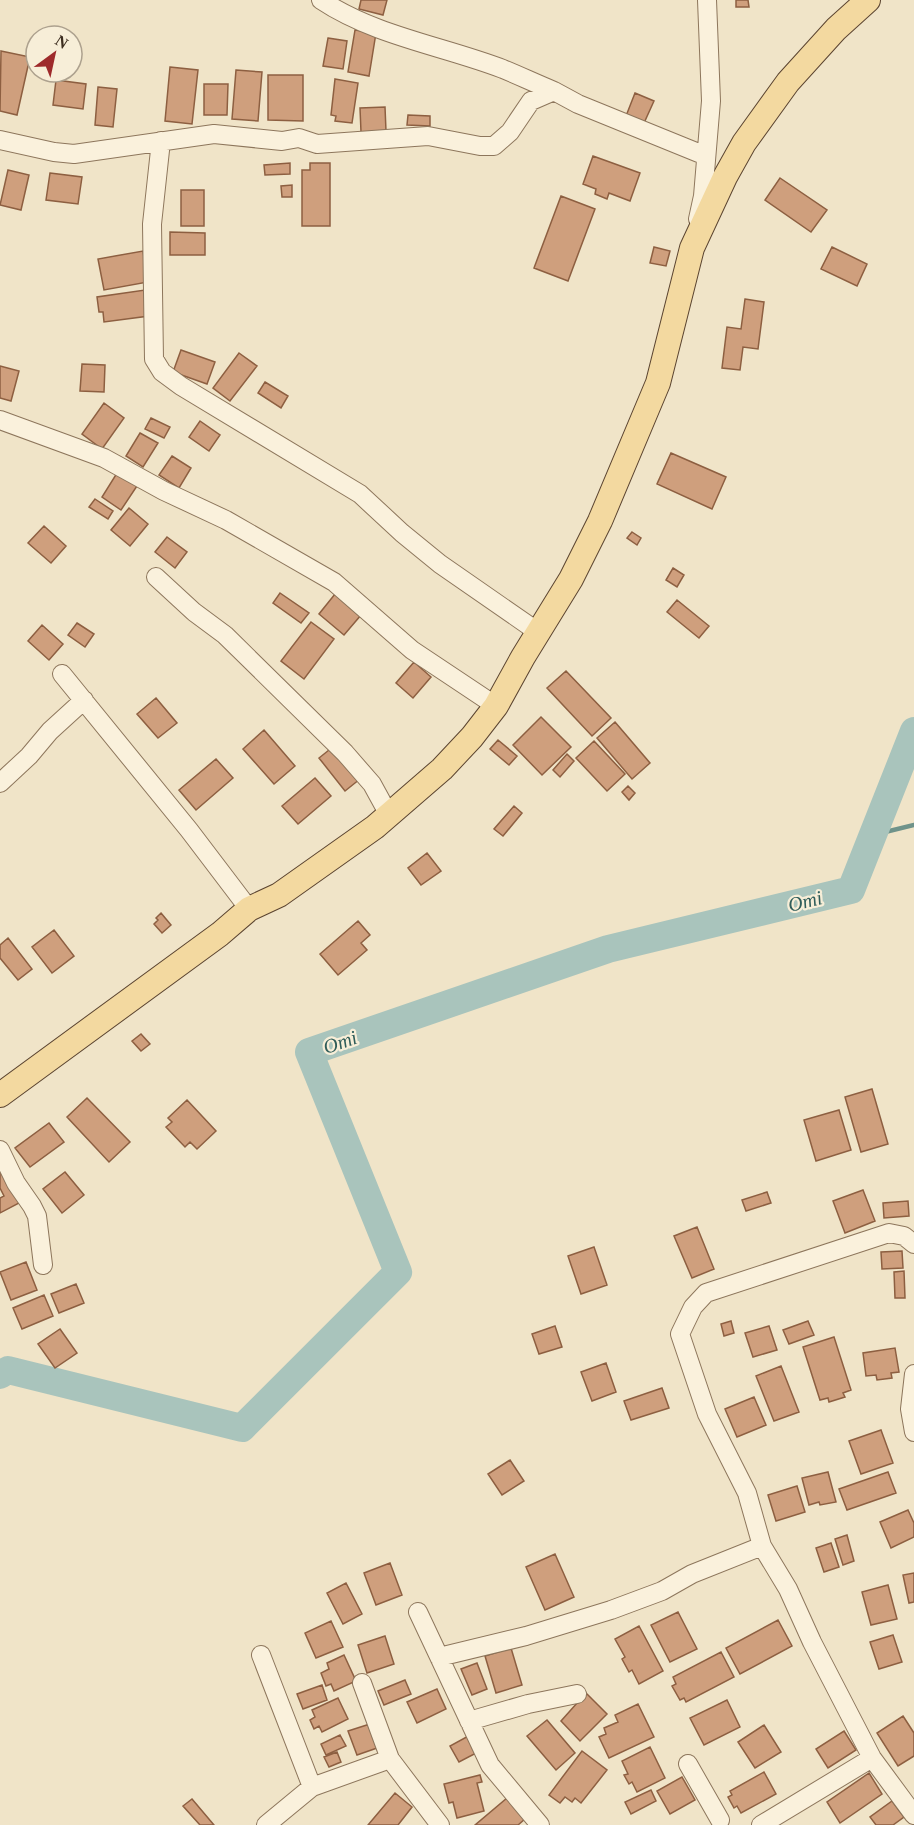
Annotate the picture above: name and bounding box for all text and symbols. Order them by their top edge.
north arrow [24,24,84,84]
text: N [52,32,72,52]
water label: Omi [786,886,824,916]
water label: Omi [320,1026,360,1058]

